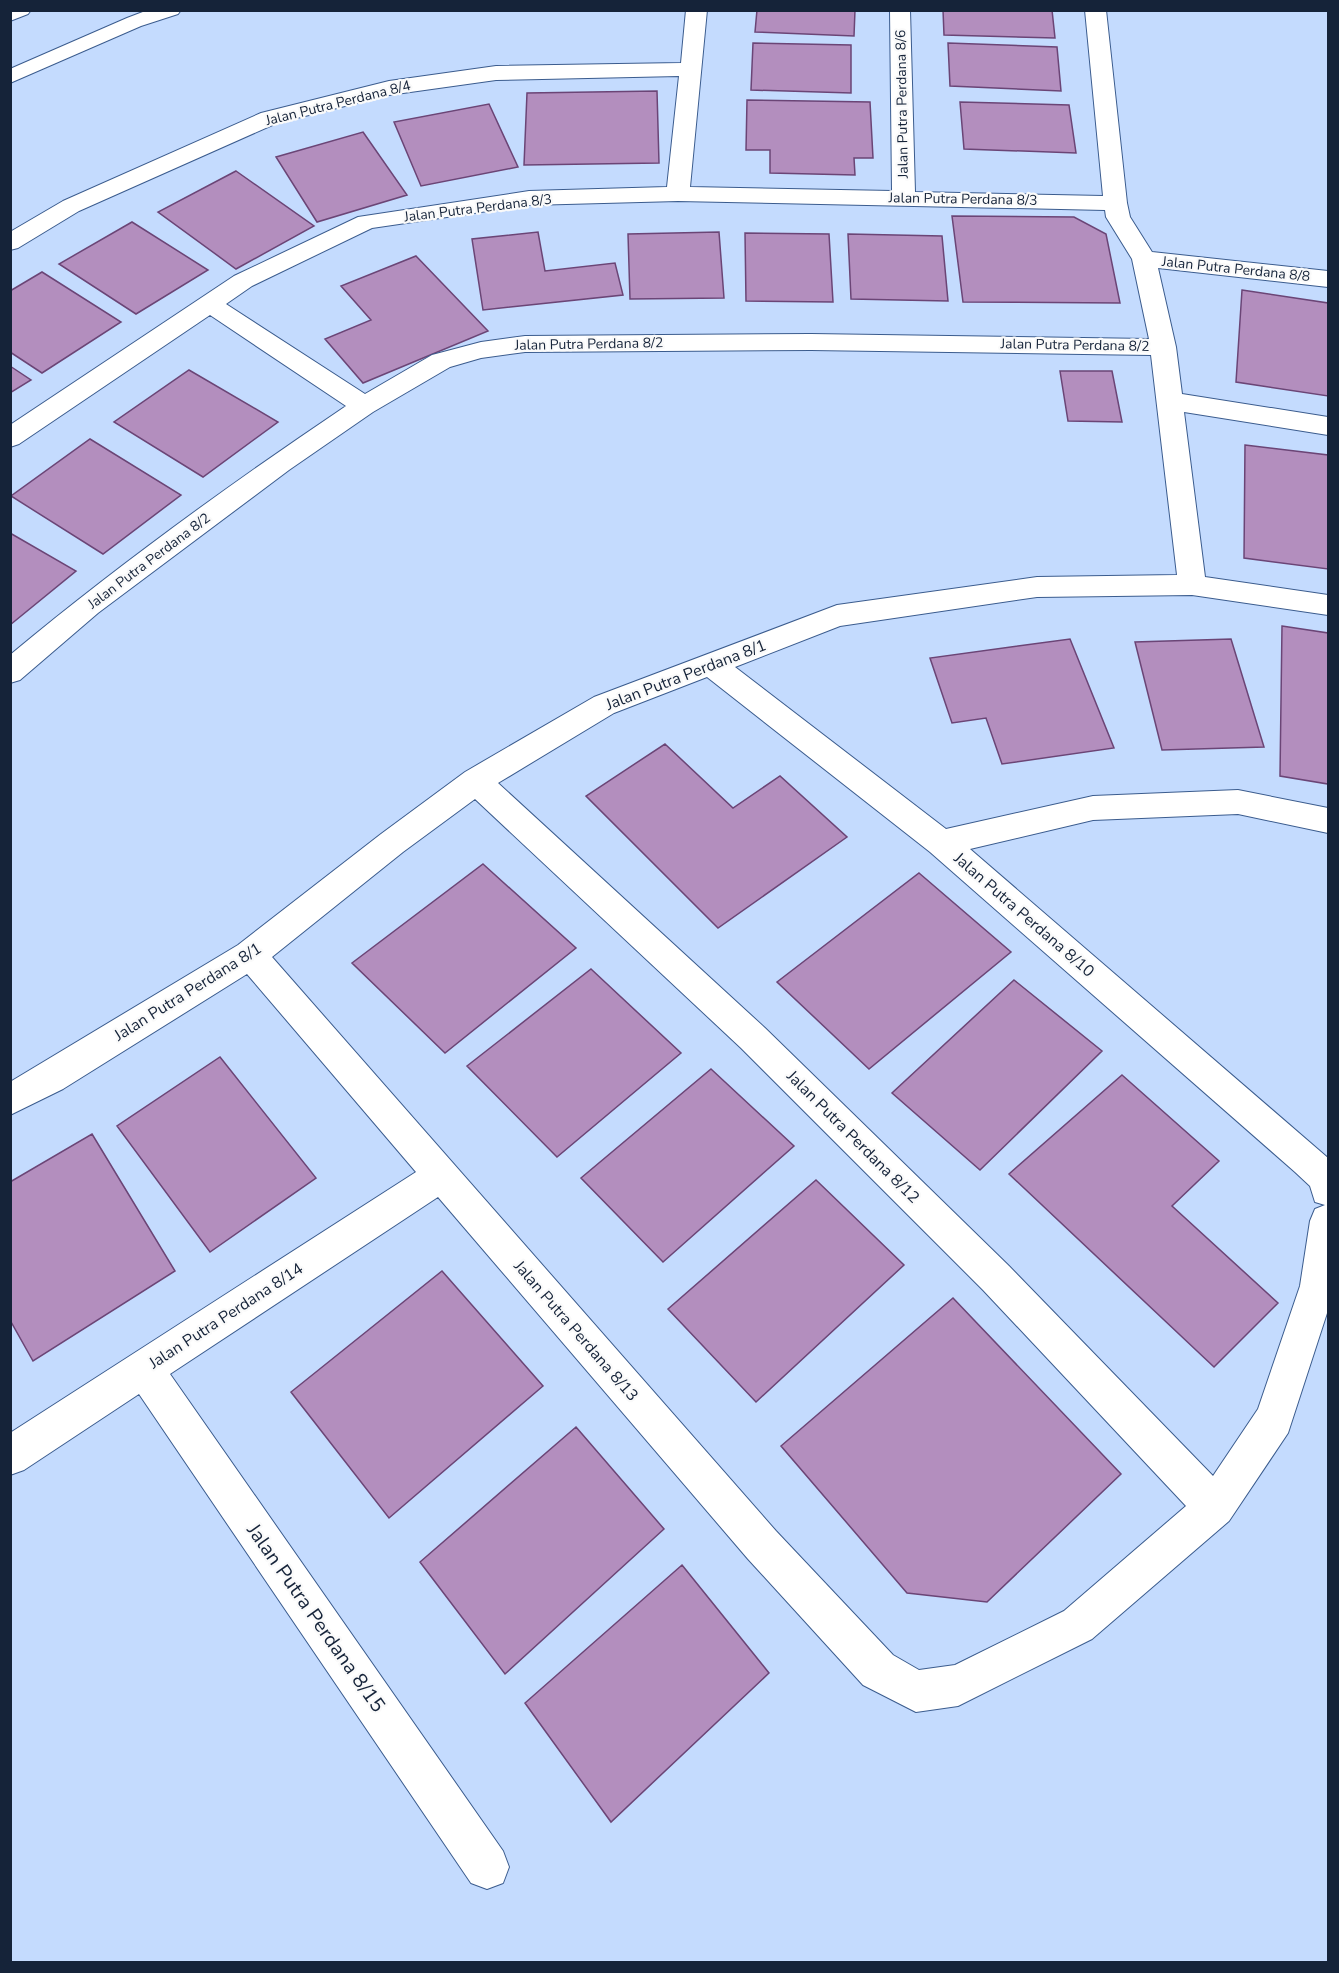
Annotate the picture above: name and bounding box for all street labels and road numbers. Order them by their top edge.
street label: Jalan Putra Perdana 8/6 [891,29,913,180]
street label: Jalan Putra Perdana 8/4 [263,76,412,130]
street label: Jalan Putra Perdana 8/3 [887,188,1038,210]
street label: Jalan Putra Perdana 8/3 [402,190,553,227]
street label: Jalan Putra Perdana 8/8 [1160,252,1311,286]
street label: Jalan Putra Perdana 8/2 [513,333,664,355]
street label: Jalan Putra Perdana 8/2 [999,334,1150,356]
street label: Jalan Putra Perdana 8/2 [83,509,214,614]
street label: Jalan Putra Perdana 8/1 [602,634,769,716]
street label: Jalan Putra Perdana 8/10 [948,847,1099,982]
street label: Jalan Putra Perdana 8/1 [109,938,266,1047]
street label: Jalan Putra Perdana 8/12 [781,1065,924,1208]
street label: Jalan Putra Perdana 8/13 [508,1255,643,1406]
street label: Jalan Putra Perdana 8/14 [144,1258,308,1375]
street label: Jalan Putra Perdana 8/15 [240,1517,391,1718]

